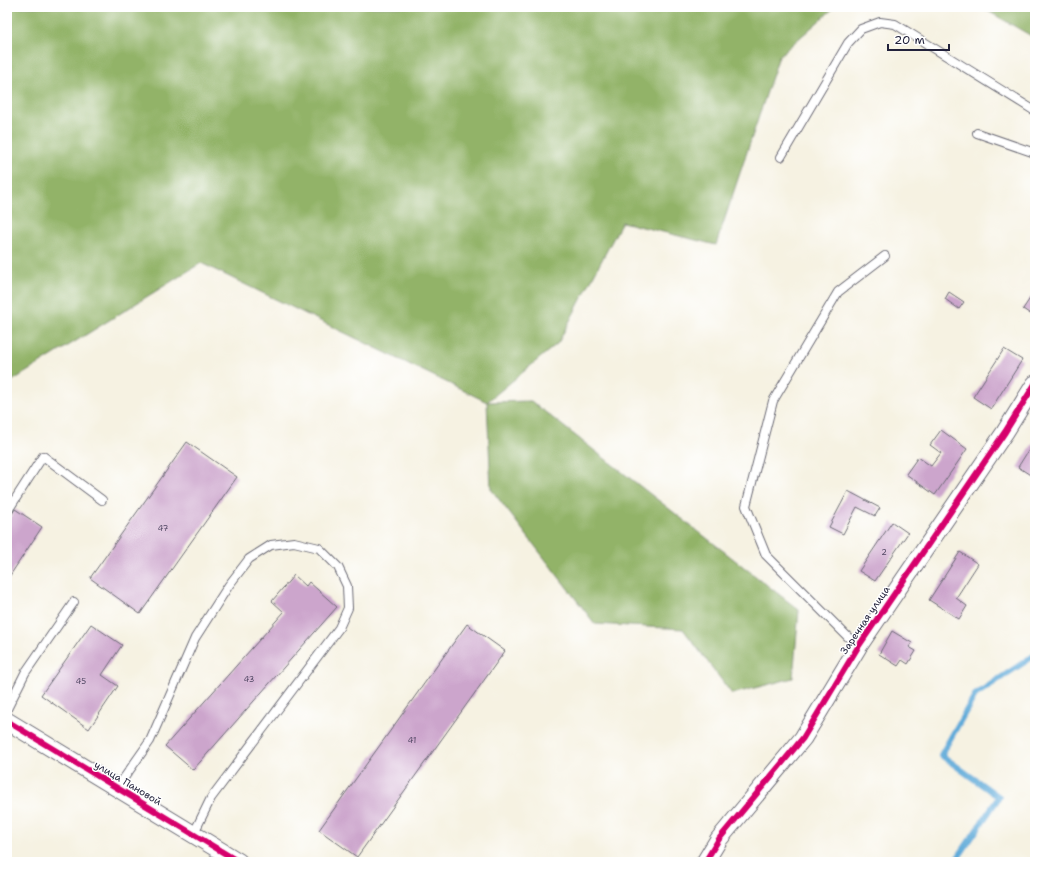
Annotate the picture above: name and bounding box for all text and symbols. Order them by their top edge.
scale bar [888,26,949,52]
text: 20 m [894,32,925,48]
house number: 47 [158,523,169,534]
house number: 2 [881,547,887,558]
street label: Заречная улица [837,583,893,657]
house number: 43 [244,674,254,685]
house number: 45 [76,676,86,687]
house number: 41 [408,735,416,746]
street label: улица Пановой [92,758,164,808]

